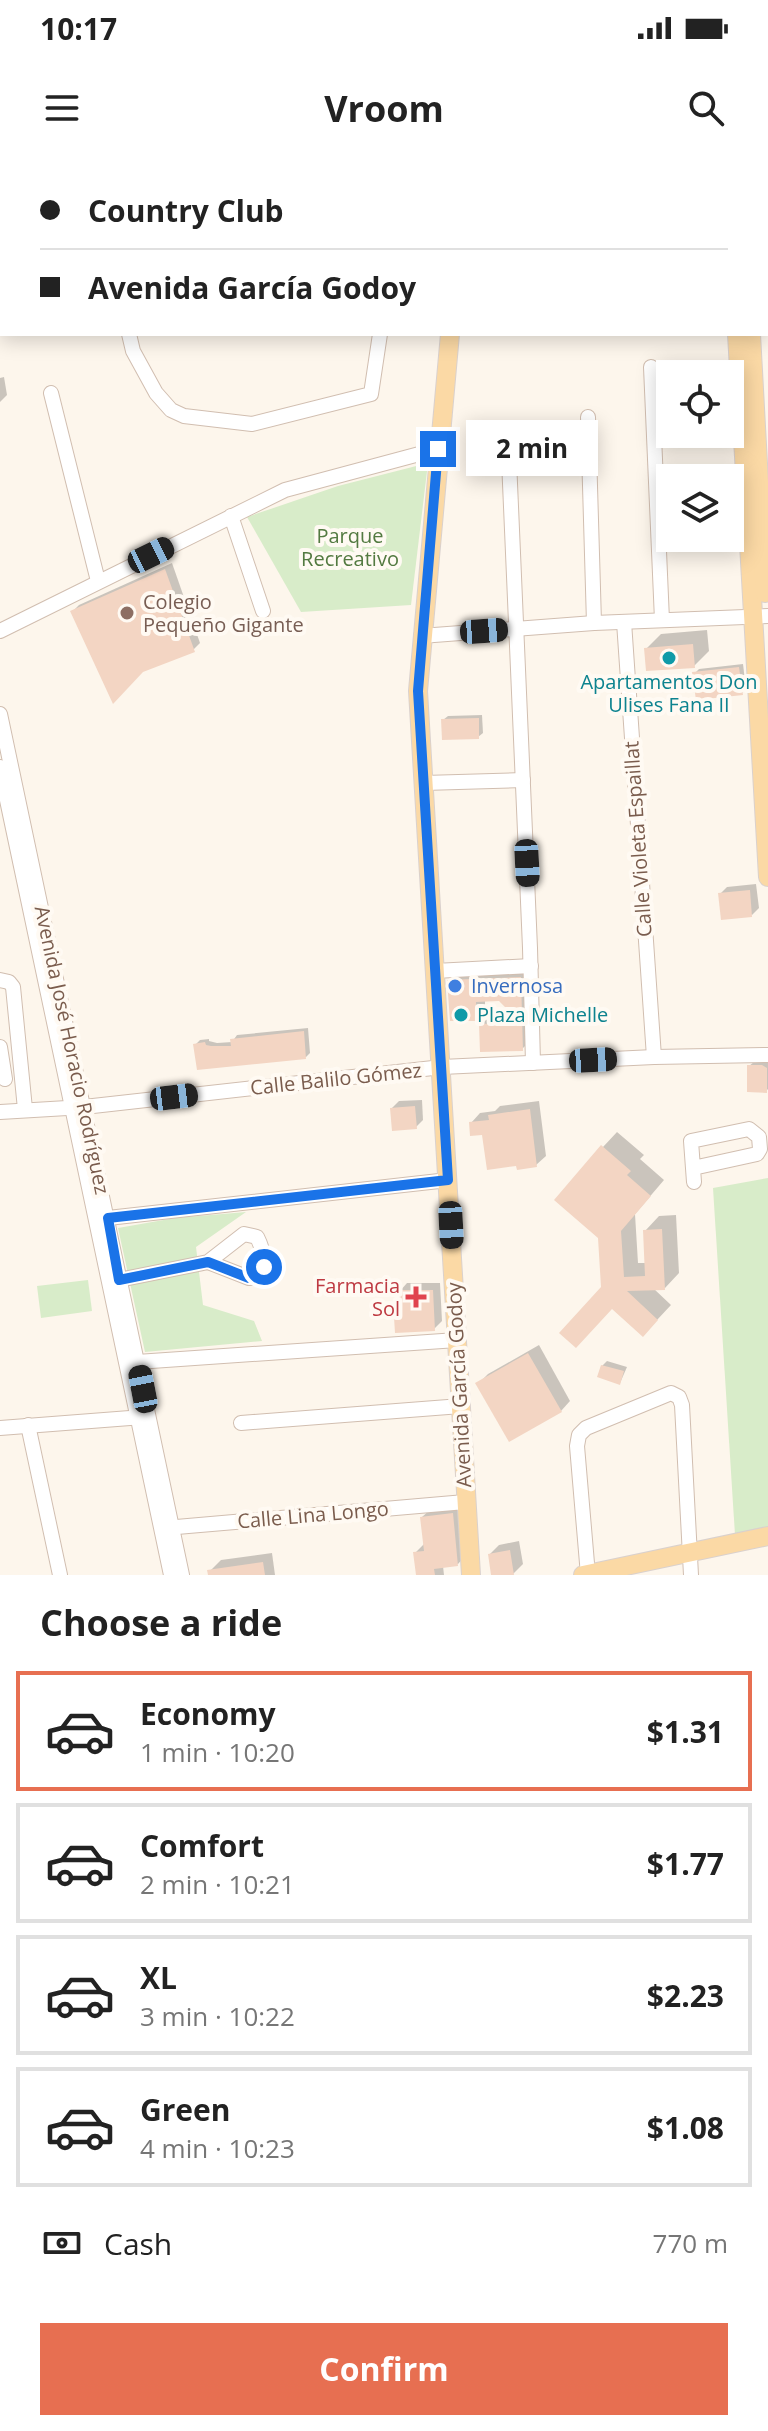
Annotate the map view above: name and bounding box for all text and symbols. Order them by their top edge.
text: 10:17 [40,8,117,49]
text: Vroom [324,84,444,133]
icon: menu [40,86,84,130]
icon: search [684,86,728,130]
text: Country Club [88,190,284,231]
text: Avenida García Godoy [88,267,416,308]
map controls [656,360,744,552]
button: locate [656,360,744,448]
callout: 2 min [466,421,598,477]
text: 2 min [496,430,568,466]
route end [420,431,456,467]
button: layers [656,464,744,552]
park label: Parque Recreativo [301,522,399,572]
car [124,534,178,576]
place label: Colegio Pequeño Gigante [143,588,304,638]
marker: Colegio Pequeño Gigante [118,604,136,622]
car [459,617,509,645]
marker: Apartamentos Don Ulises Fana II [660,649,678,667]
place label: Apartamentos Don Ulises Fana II [580,668,758,718]
street label: Calle Violeta Espaillat [617,740,658,938]
car [514,838,540,888]
street label: Avenida José Horacio Rodríguez [29,903,116,1197]
place label: Invernosa [471,972,563,999]
marker: Invernosa [446,977,464,995]
place label: Plaza Michelle [477,1001,608,1028]
marker: Plaza Michelle [452,1006,470,1024]
car [568,1047,618,1073]
street label: Calle Balilo Gómez [249,1056,423,1101]
car [149,1082,199,1112]
car [438,1200,464,1250]
route start [246,1249,282,1285]
place label: Farmacia Sol [315,1272,400,1322]
street label: Avenida García Godoy [440,1281,477,1488]
marker: Farmacia Sol [407,1288,425,1306]
car [127,1363,159,1415]
street label: Calle Lina Longo [236,1494,390,1535]
text: Choose a ride [40,1598,282,1647]
text: Economy [140,1693,276,1734]
icon: car [44,1695,116,1767]
text: $1.31 [647,1711,724,1752]
text: 1 min · 10:20 [140,1734,295,1770]
text: Comfort [140,1825,264,1866]
icon: car [44,1827,116,1899]
text: $1.77 [647,1843,724,1884]
text: 2 min · 10:21 [140,1866,295,1902]
text: XL [140,1957,177,1998]
icon: car [44,1959,116,2031]
text: $2.23 [647,1975,724,2016]
text: 3 min · 10:22 [140,1998,295,2034]
text: Green [140,2089,231,2130]
icon: car [44,2091,116,2163]
text: $1.08 [647,2107,724,2148]
text: 4 min · 10:23 [140,2130,295,2166]
icon: cash [40,2221,84,2265]
text: Cash [104,2223,172,2264]
text: 770 m [653,2225,728,2261]
button: Confirm [40,2323,728,2415]

